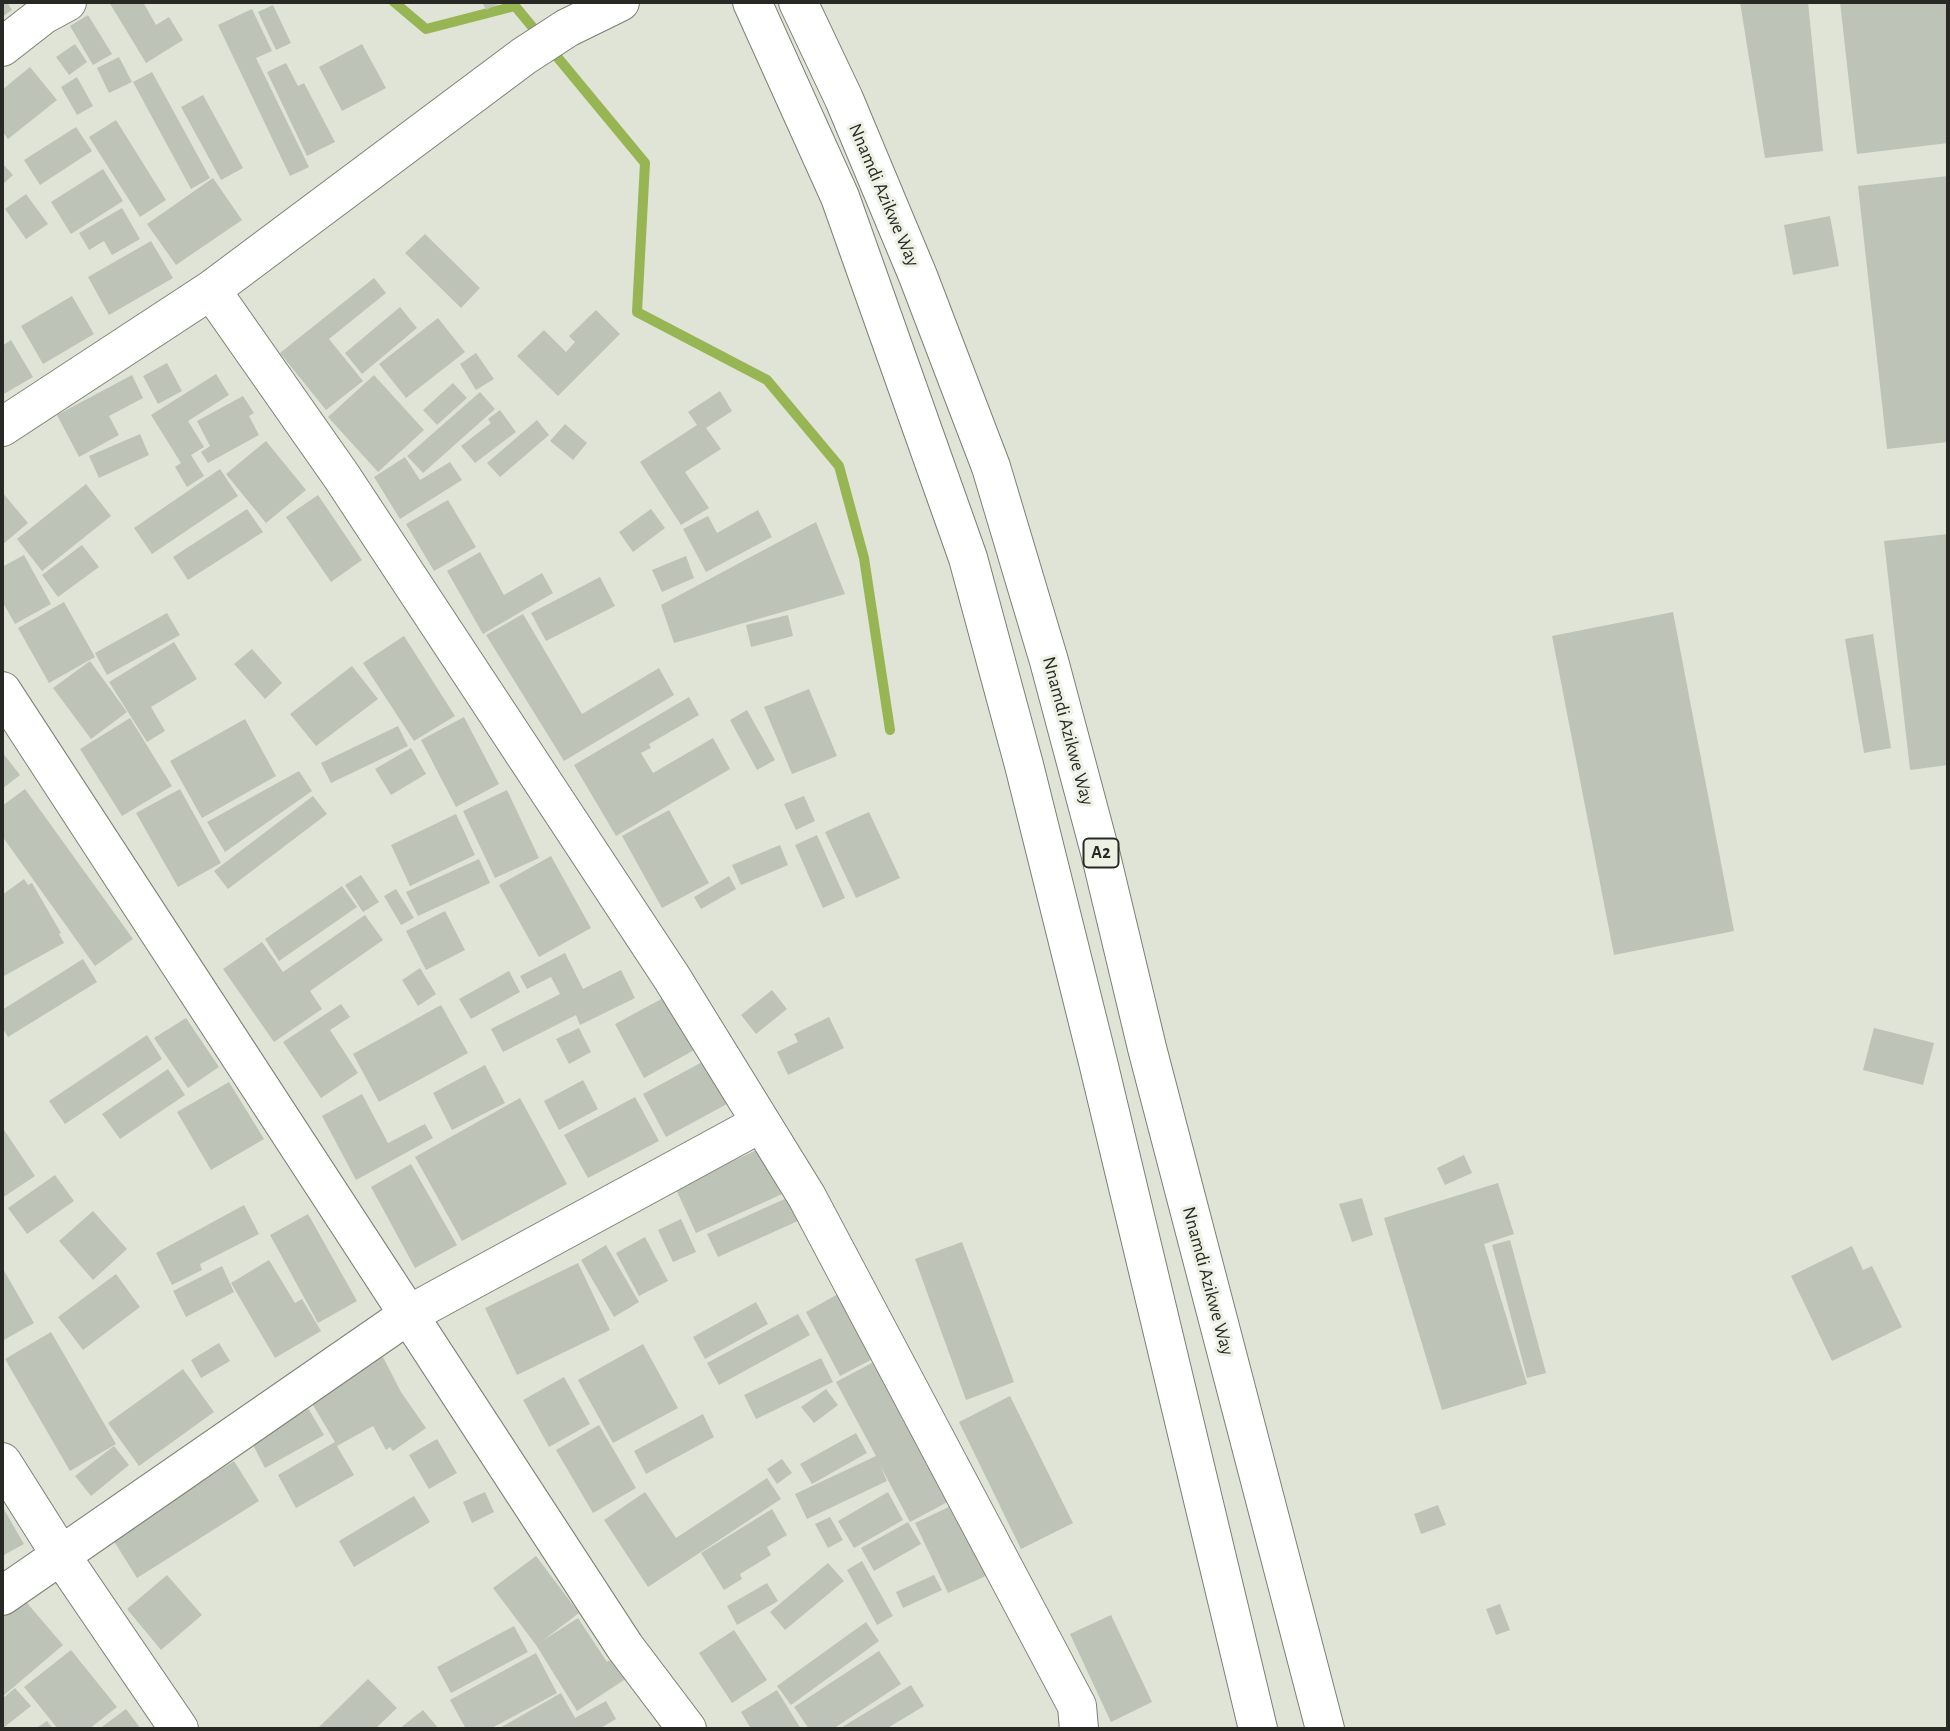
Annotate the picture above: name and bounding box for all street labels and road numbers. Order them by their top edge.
street label: Nnamdi Azikwe Way [844,120,924,270]
street label: Nnamdi Azikwe Way [1037,654,1099,808]
road number: A2 [1084,838,1118,868]
street label: Nnamdi Azikwe Way [1177,1204,1239,1358]

